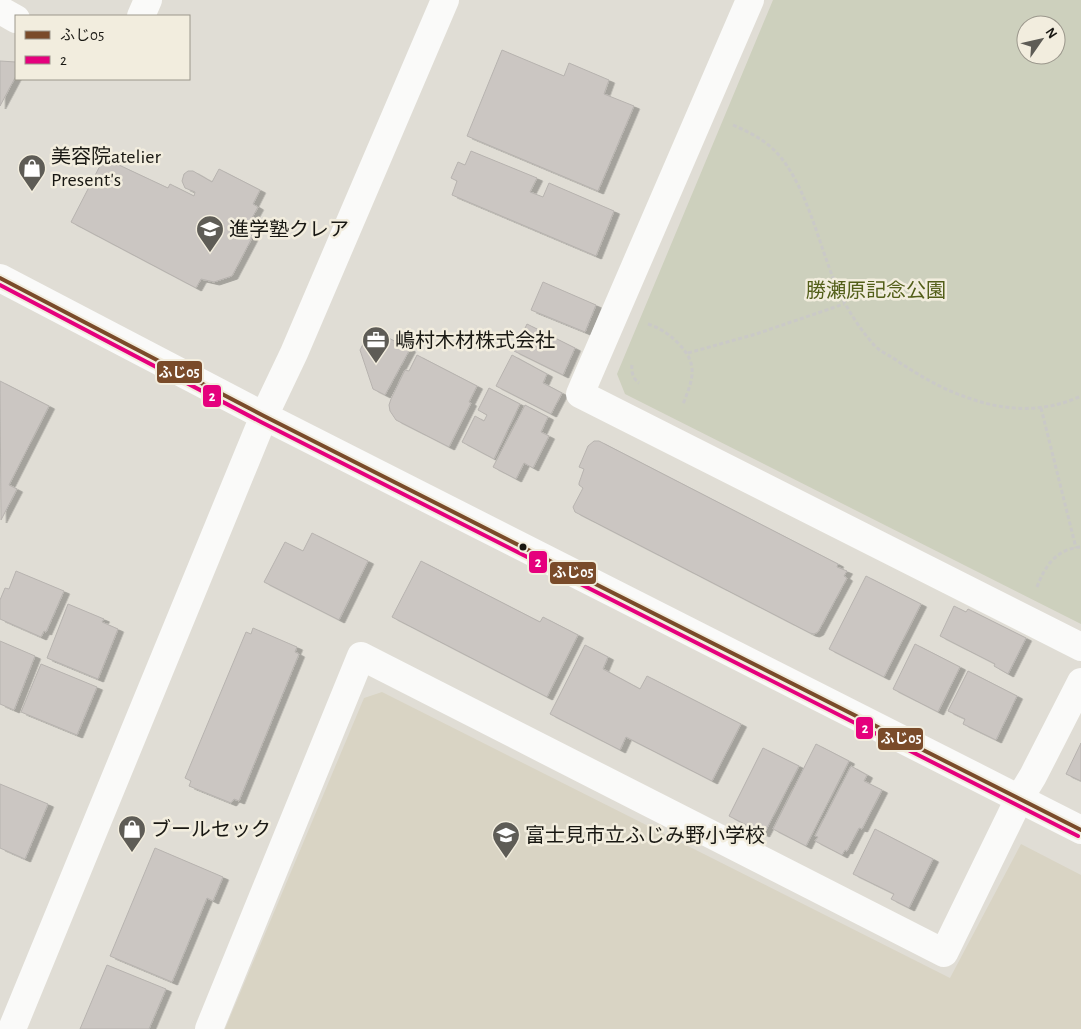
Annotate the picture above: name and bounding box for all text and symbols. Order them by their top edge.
legend [15,15,190,80]
north arrow [1016,15,1066,65]
text: N [1042,25,1059,41]
text: ふじ05 [60,28,104,43]
text: 2 [60,53,67,68]
place label: 美容院atelier Present's [51,146,162,190]
shop icon: 美容院atelier Present's [17,153,47,192]
school or university icon: 進学塾クレア [195,214,225,253]
place label: 進学塾クレア [229,219,349,240]
park label: 勝瀬原記念公園 [806,280,946,301]
office icon: 嶋村木材株式会社 [361,325,391,364]
place label: 嶋村木材株式会社 [395,330,555,351]
line badge: ふじ05 [156,360,203,384]
text: ふじ05 [158,365,200,380]
line badge: 2 [202,384,222,408]
text: 2 [209,390,216,404]
unlabelled marker [518,542,528,552]
line badge: 2 [528,550,548,574]
text: 2 [535,556,542,570]
line badge: ふじ05 [549,561,597,585]
text: ふじ05 [552,565,594,580]
line badge: 2 [855,716,874,740]
text: 2 [862,722,869,736]
line badge: ふじ05 [877,727,924,751]
text: ふじ05 [880,731,922,746]
shop icon: ブールセック [117,814,147,853]
place label: ブールセック [151,818,271,840]
school or university icon: 富士見市立ふじみ野小学校 [491,820,521,859]
place label: 富士見市立ふじみ野小学校 [525,824,765,846]

